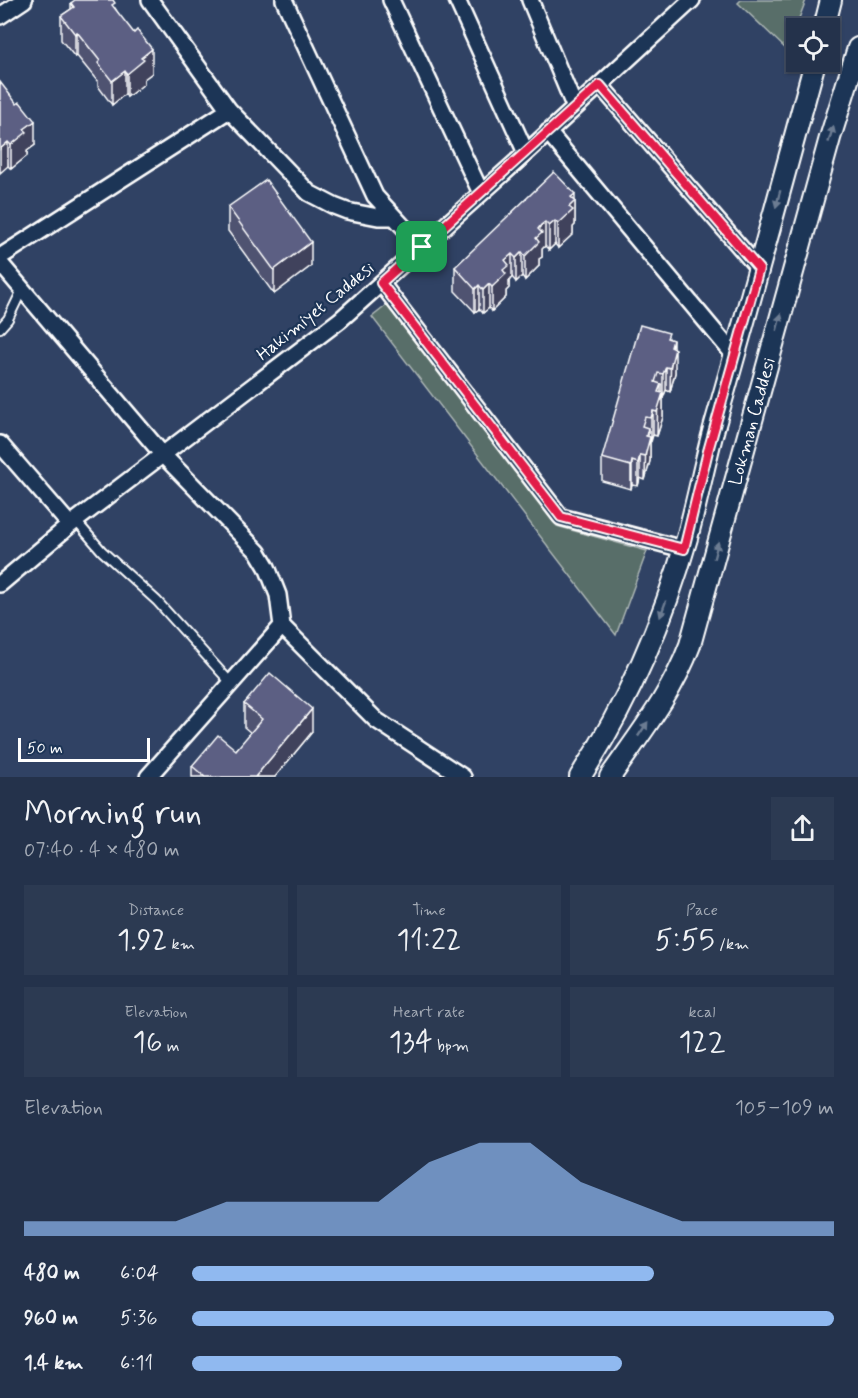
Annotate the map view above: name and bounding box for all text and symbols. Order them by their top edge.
map controls [786,18,840,72]
button: locate [786,18,840,72]
one-way arrow [827,125,836,143]
one-way arrow [773,190,782,208]
pin [396,221,447,272]
icon: arrive [405,230,438,263]
street label: Hakimiyet Caddesi [252,257,379,367]
one-way arrow [775,312,784,330]
street label: Lokman Caddesi [724,355,782,488]
one-way arrow [712,541,722,559]
one-way arrow [658,600,667,618]
one-way arrow [637,721,649,737]
scale bar [18,735,150,762]
text: 50 m [27,738,63,759]
text: Morning run [24,792,202,836]
button: share [771,797,834,860]
text: 07:40 · 4 × 480 m [24,837,180,864]
text: Distance [128,900,184,921]
text: Time [412,900,446,921]
text: Pace [686,900,718,921]
text: 1.92 [117,921,167,960]
text: 11:22 [397,921,461,960]
text: 5:55 [655,921,715,960]
text: km [167,934,195,955]
text: /km [715,934,749,955]
text: Elevation [125,1002,188,1023]
text: Heart rate [393,1002,465,1023]
text: kcal [689,1002,715,1023]
text: 16 [132,1023,162,1062]
text: 134 [389,1023,433,1062]
text: 122 [678,1023,726,1062]
text: m [162,1036,180,1057]
text: bpm [433,1036,469,1057]
text: Elevation [24,1095,103,1122]
text: 105–109 m [735,1095,834,1122]
text: 480 m [24,1260,80,1287]
text: 6:04 [120,1260,159,1287]
text: 960 m [24,1305,78,1332]
text: 5:36 [120,1305,157,1332]
text: 1.4 km [24,1350,83,1377]
text: 6:11 [120,1350,153,1377]

